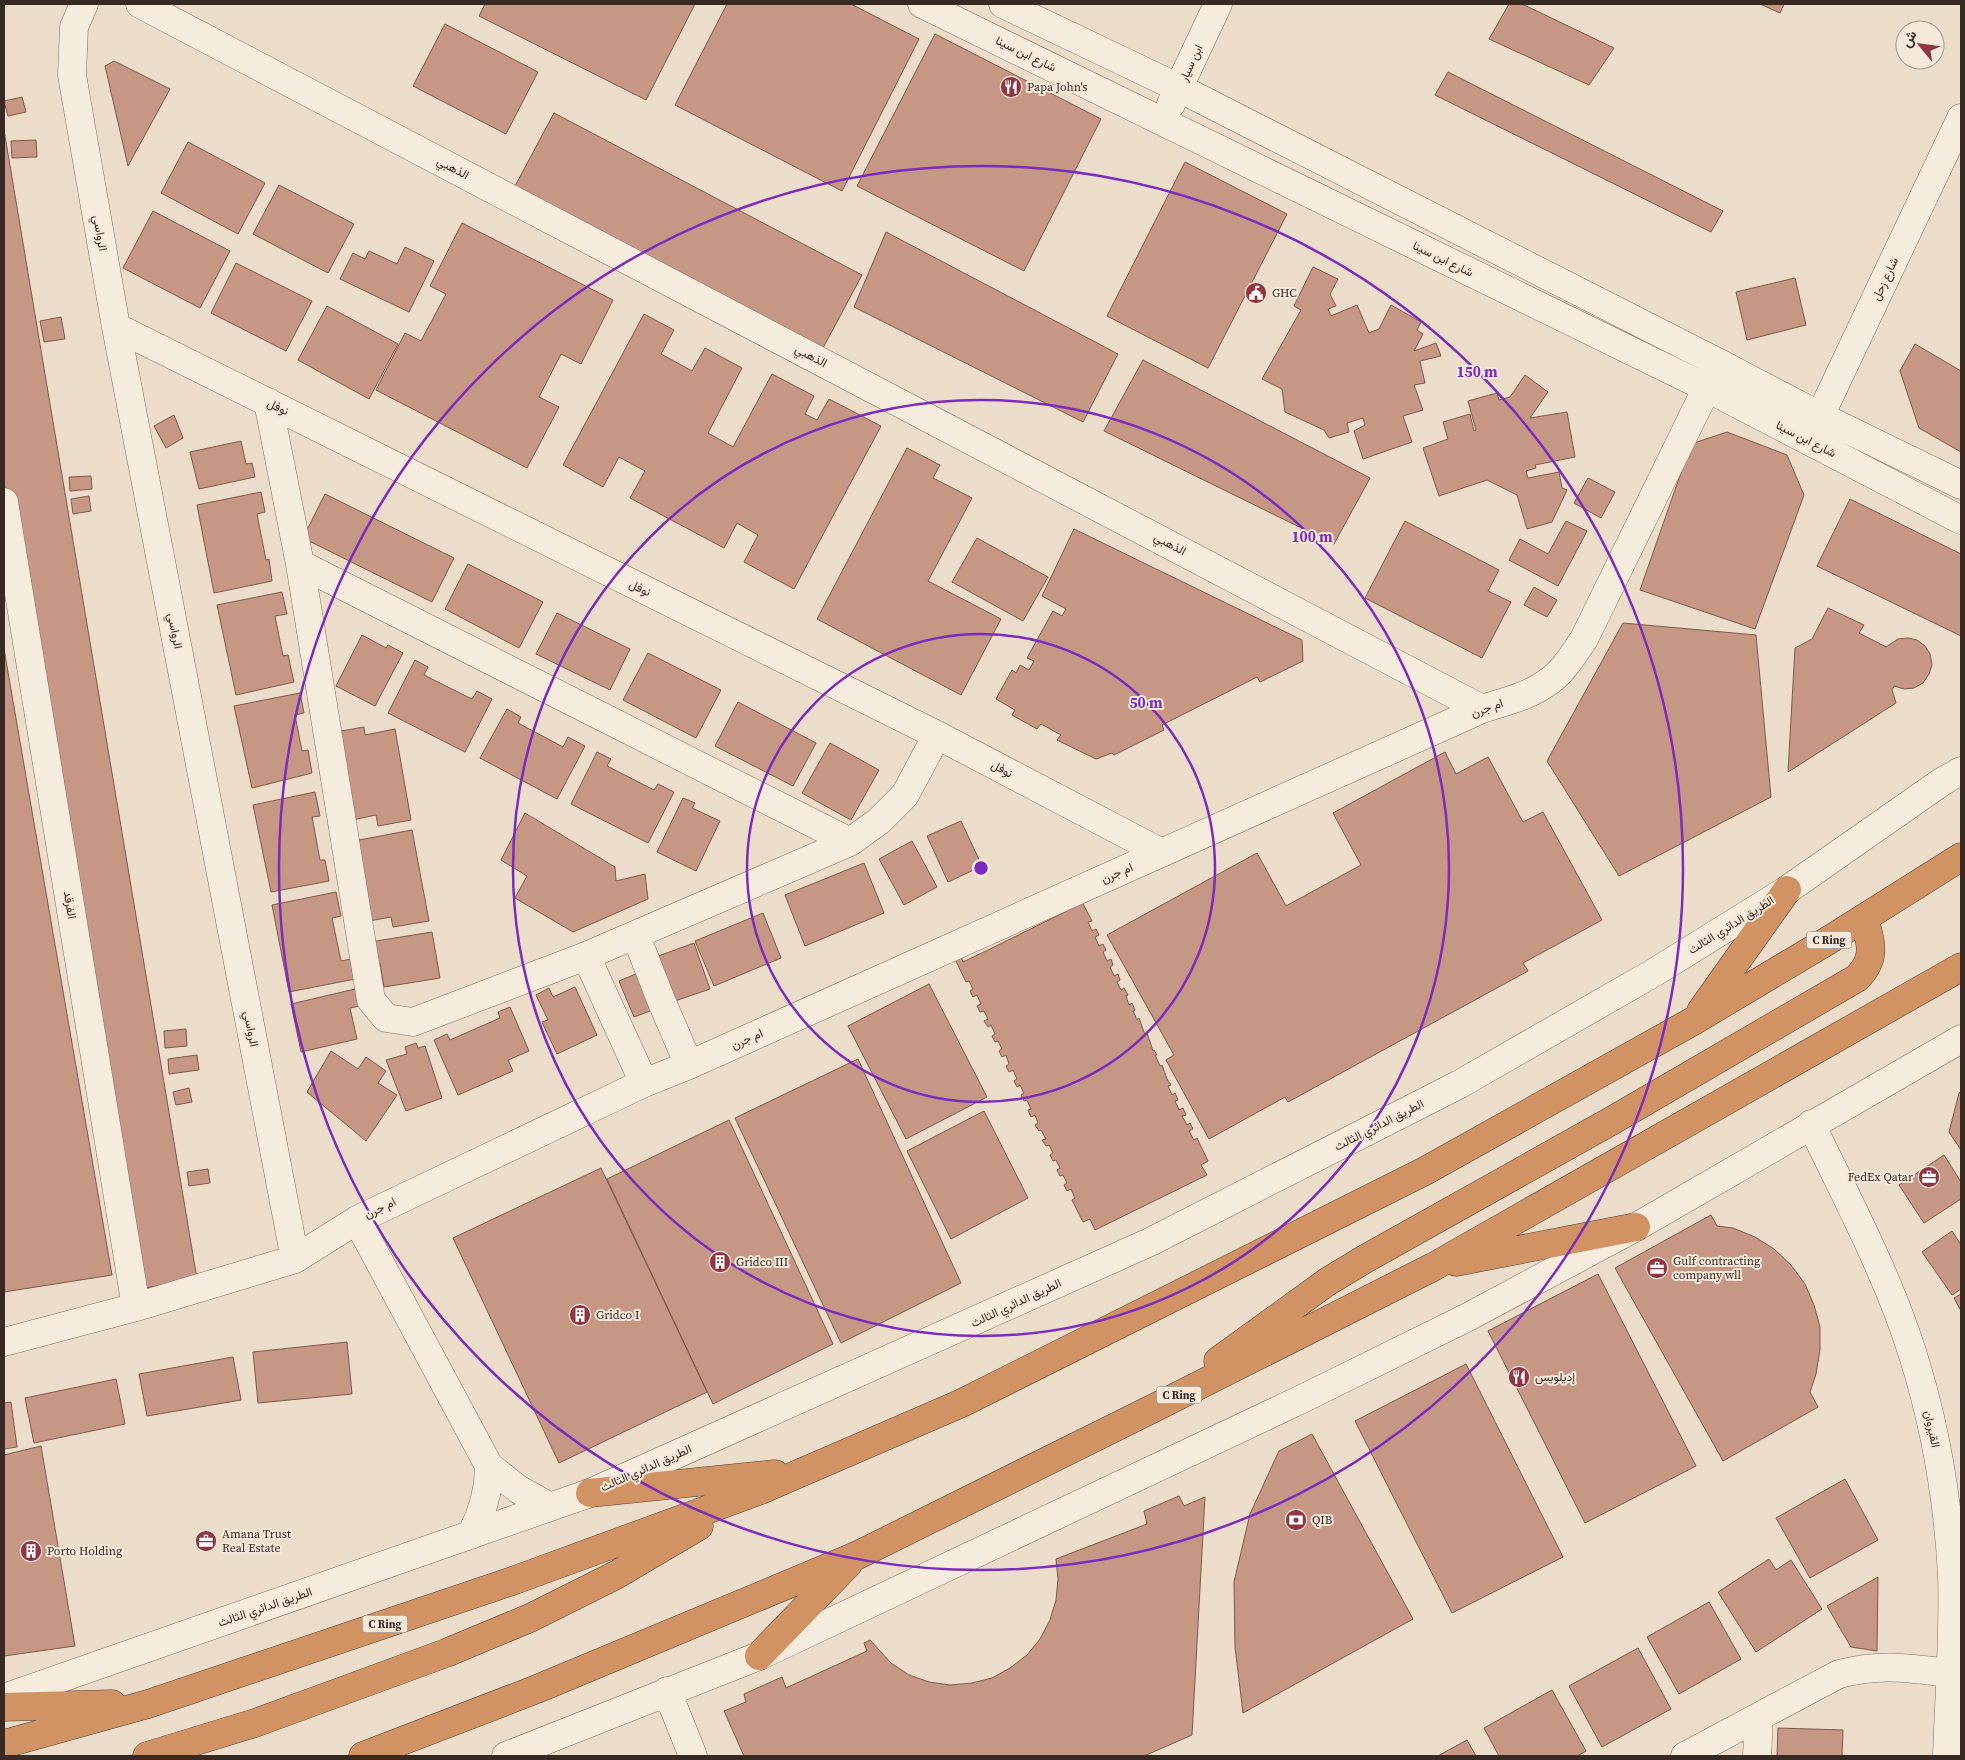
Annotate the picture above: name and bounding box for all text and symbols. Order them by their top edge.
north arrow [1895,20,1945,70]
text: ش [1896,26,1922,51]
street label: شارع ابن سينا [993,32,1059,76]
street label: ابن سيار [1175,42,1206,85]
restaurant icon: Papa John's [999,75,1023,99]
place label: Papa John's [1027,79,1087,95]
street label: الذهبي [433,153,472,185]
street label: الرواسي [87,214,111,253]
street label: شارع ابن سينا [1410,237,1476,281]
street label: شارع زحل [1868,255,1903,304]
public building icon: GHC [1244,281,1268,305]
place label: GHC [1272,285,1297,301]
street label: الذهبي [791,341,830,373]
text: 150 m [1456,361,1498,382]
street label: نوفل [264,395,292,419]
street label: شارع ابن سينا [1773,417,1839,462]
text: 100 m [1291,526,1333,547]
street label: الذهبي [1150,529,1189,561]
street label: نوفل [626,576,654,600]
street label: الرواسي [162,612,186,651]
text: 50 m [1129,692,1163,713]
street label: ام جرن [1469,695,1505,721]
street label: نوفل [988,757,1016,781]
centre of rings [972,859,990,877]
street label: ام جرن [1099,859,1135,887]
street label: الفرقد [60,890,80,920]
street label: الطريق الدائري الثالث [1685,892,1778,960]
road number: C Ring [1806,932,1852,948]
street label: الرواسي [238,1010,262,1049]
street label: ام جرن [729,1025,765,1053]
street label: الطريق الدائري الثالث [1332,1096,1427,1156]
office icon: FedEx Qatar [1917,1165,1941,1189]
place label: FedEx Qatar [1848,1169,1913,1185]
street label: ام جرن [362,1194,398,1222]
building icon: Gridco III [708,1250,732,1274]
place label: Gulf contracting company wll [1673,1253,1760,1283]
place label: Gridco III [736,1254,788,1270]
office icon: Gulf contracting company wll [1645,1256,1669,1280]
street label: الطريق الدائري الثالث [968,1275,1065,1333]
building icon: Gridco I [568,1303,592,1327]
place label: Gridco I [596,1307,639,1323]
restaurant icon: إديلويس [1507,1365,1531,1389]
place label: إديلويس [1535,1369,1575,1385]
road number: C Ring [1156,1386,1202,1404]
street label: القيروان [1920,1409,1944,1449]
street label: الطريق الدائري الثالث [598,1441,695,1497]
bank icon: QIB [1284,1508,1308,1532]
place label: QIB [1312,1512,1333,1528]
place label: Amana Trust Real Estate [222,1526,291,1556]
office icon: Amana Trust Real Estate [194,1529,218,1553]
building icon: Porto Holding [19,1539,43,1563]
place label: Porto Holding [47,1543,122,1559]
street label: الطريق الدائري الثالث [216,1583,315,1632]
road number: C Ring [362,1616,408,1632]

